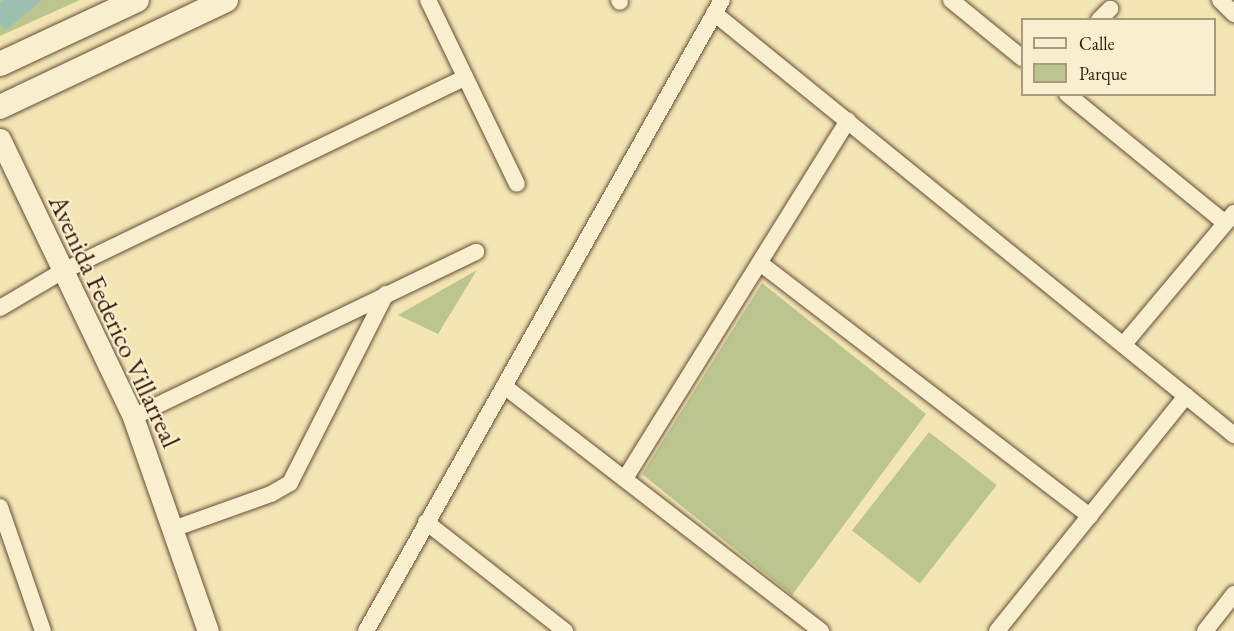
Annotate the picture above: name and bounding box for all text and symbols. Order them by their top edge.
legend [1021,18,1216,96]
text: Calle [1079,32,1115,55]
text: Parque [1079,62,1127,85]
street label: Avenida Federico Villarreal [42,189,188,453]

